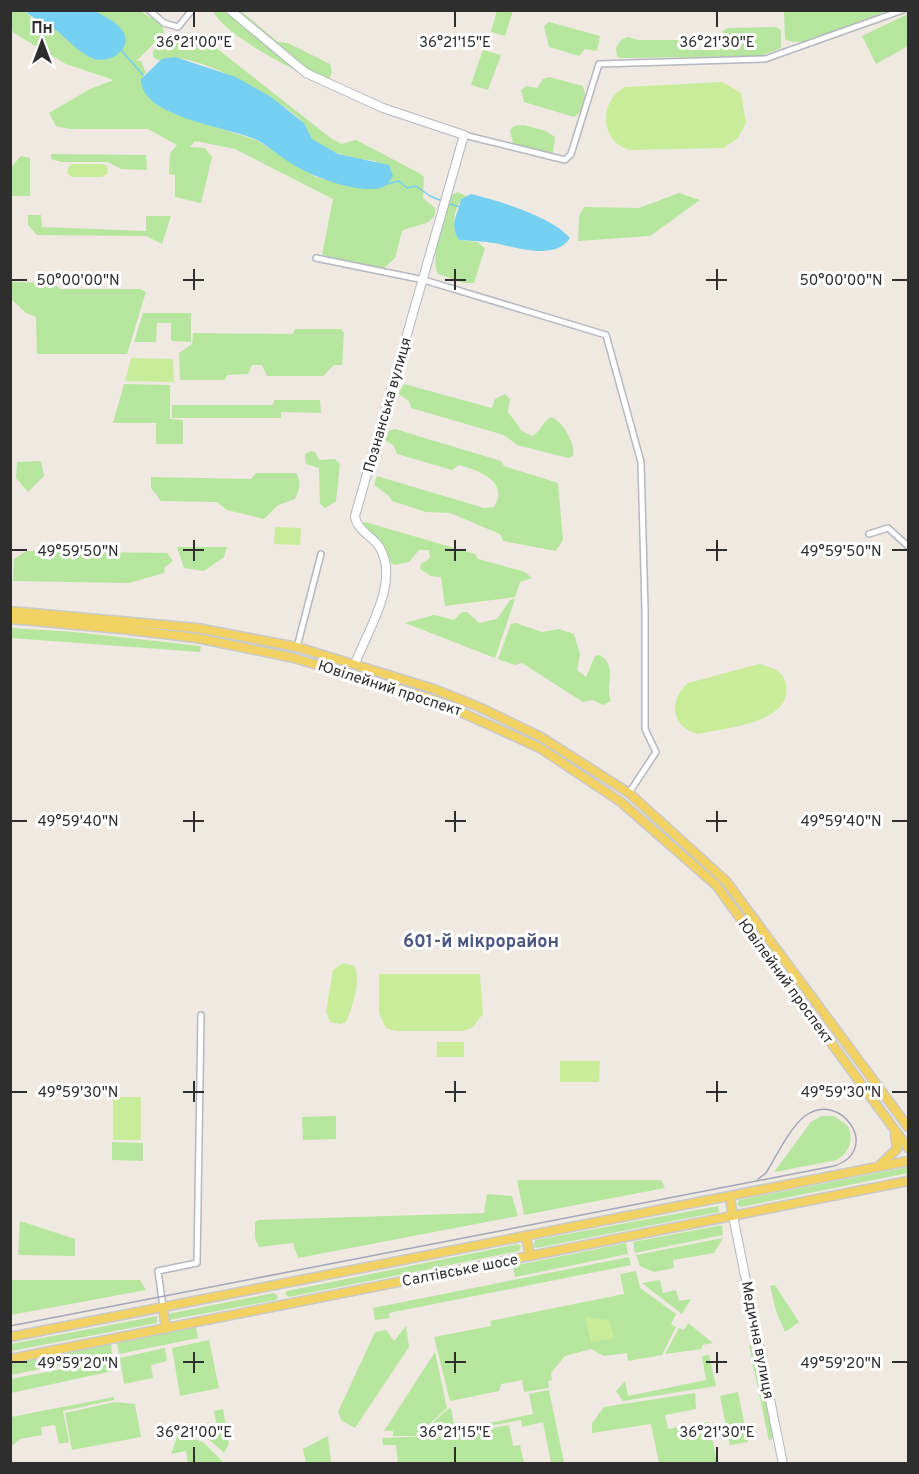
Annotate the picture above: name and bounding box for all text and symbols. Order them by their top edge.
north arrow [12,12,72,72]
text: Пн [31,19,53,39]
text: 36°21'00"E [156,34,232,53]
text: 36°21'15"E [419,34,491,53]
text: 36°21'30"E [679,34,755,53]
text: 50°00'00"N [36,272,120,291]
text: 50°00'00"N [799,272,883,291]
street label: Познанська вулиця [360,336,417,475]
text: 49°59'50"N [37,543,119,562]
text: 49°59'50"N [800,543,882,562]
street label: Ювілейний проспект [315,657,464,722]
text: 49°59'40"N [37,813,119,832]
text: 49°59'40"N [800,813,882,832]
street label: Ювілейний проспект [733,916,837,1048]
district label: 601-й мікрорайон [403,931,559,954]
text: 49°59'30"N [38,1084,118,1103]
text: 49°59'30"N [801,1084,881,1103]
street label: Салтівське шосе [401,1251,520,1292]
street label: Медична вулиця [736,1280,777,1401]
text: 49°59'20"N [38,1355,118,1374]
text: 49°59'20"N [801,1355,881,1374]
text: 36°21'00"E [156,1424,232,1443]
text: 36°21'15"E [419,1424,491,1443]
text: 36°21'30"E [679,1424,755,1443]

